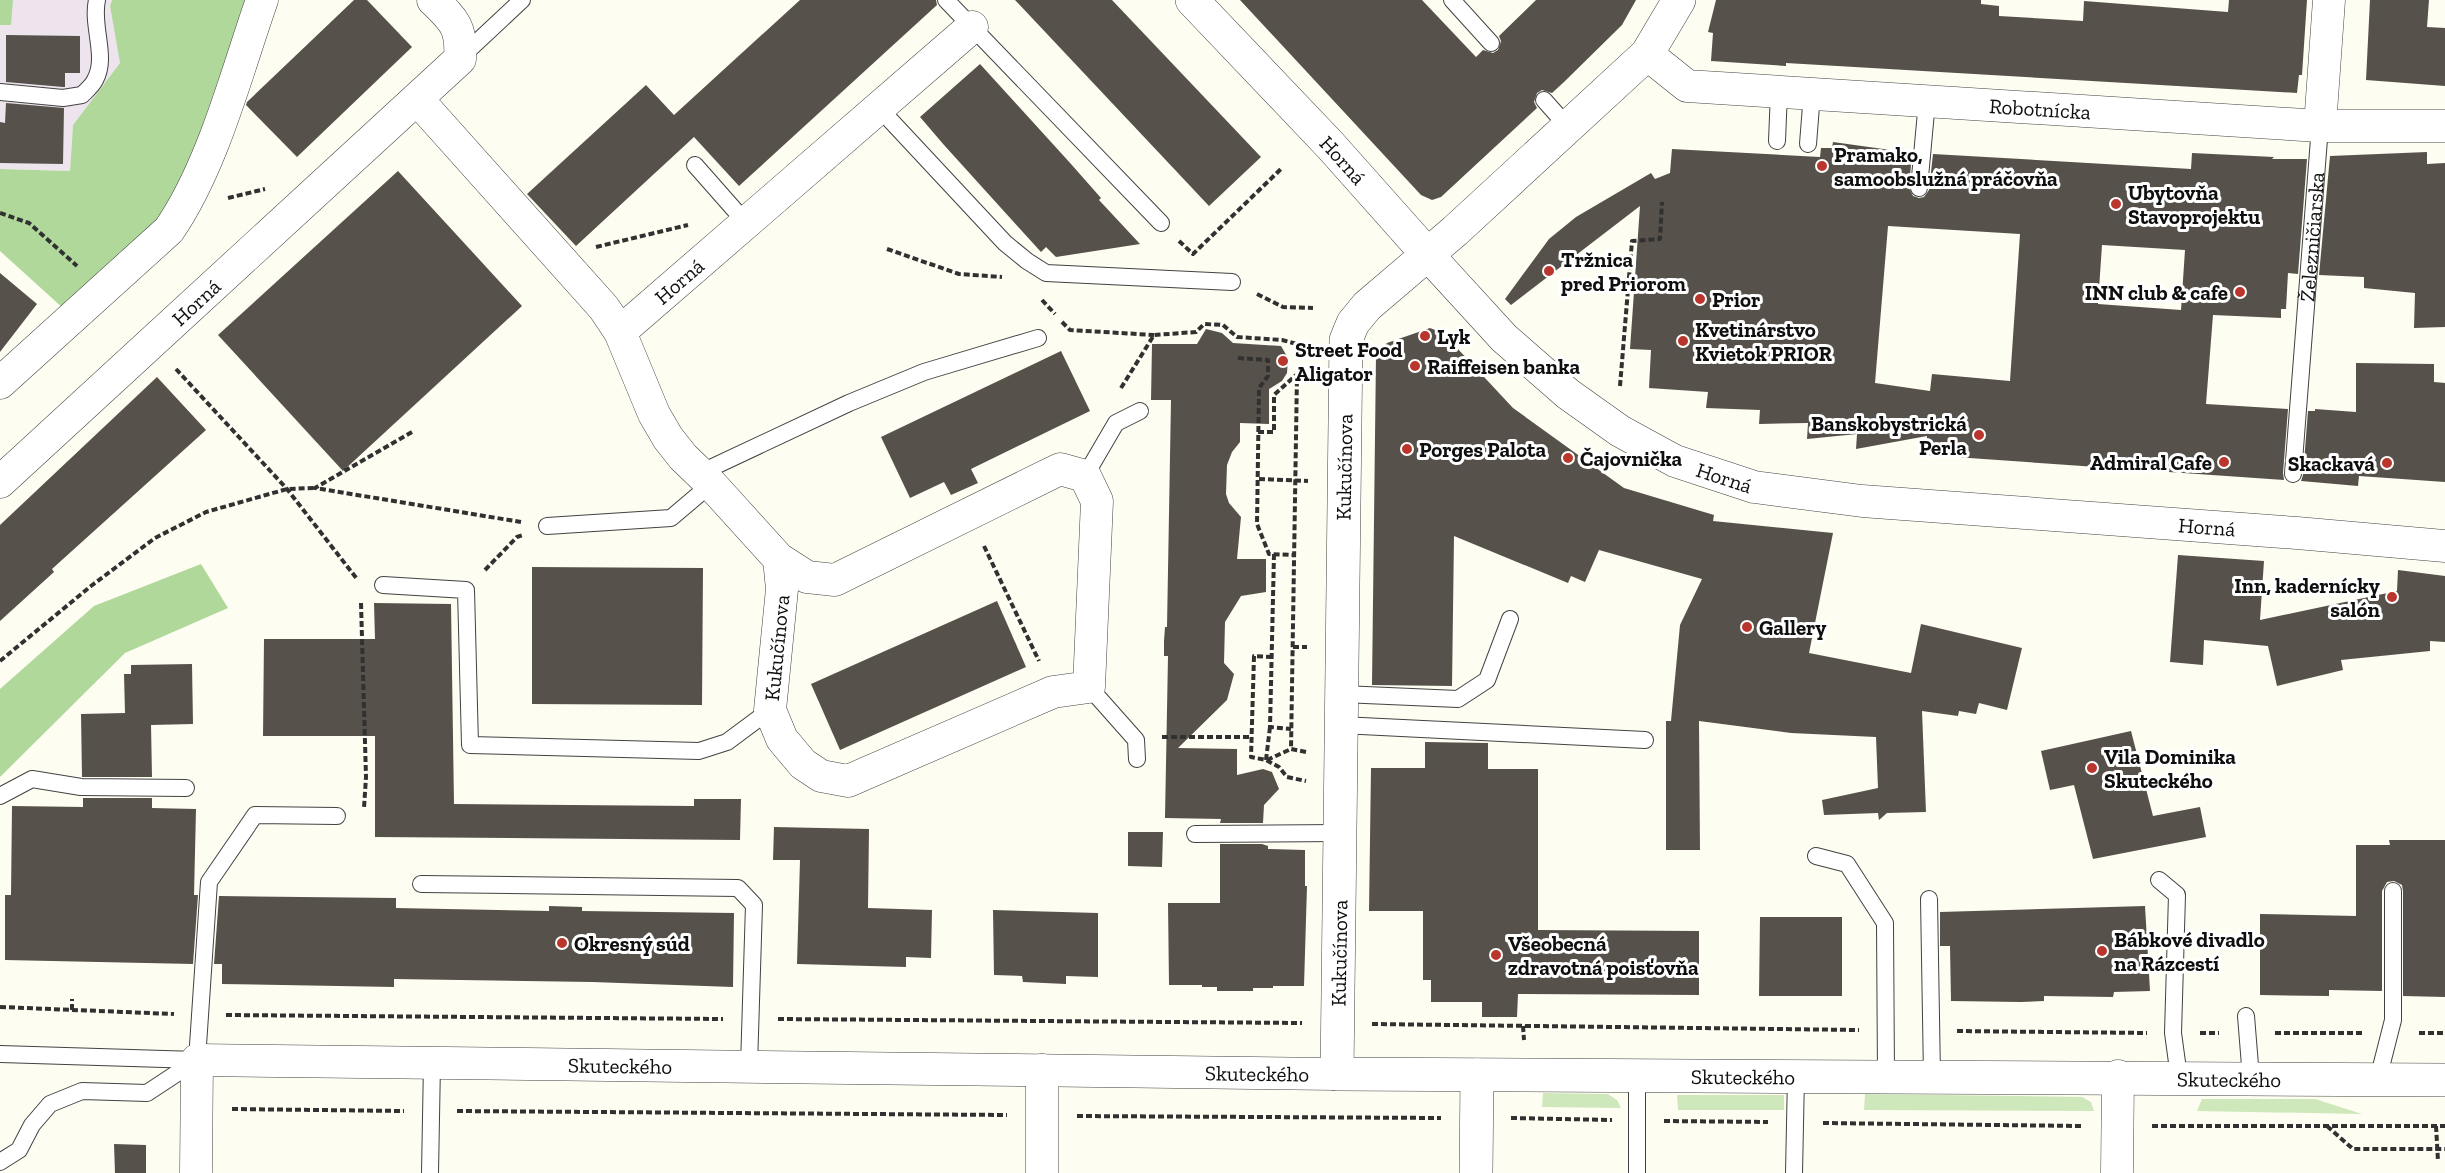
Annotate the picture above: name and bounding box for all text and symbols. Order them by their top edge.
street label: Robotnícka [1988,93,2092,124]
street label: Horná [1315,130,1372,189]
place label: Pramako, samoobslužná práčovňa [1834,142,2058,191]
marker: Pramako, samoobslužná práčovňa [1815,159,1829,173]
street label: Železničiarska [2294,171,2329,302]
place label: Ubytovňa Stavoprojektu [2128,180,2260,229]
marker: Ubytovňa Stavoprojektu [2109,197,2123,211]
place label: Tržnica pred Priorom [1561,247,1687,296]
street label: Horná [649,253,709,309]
marker: Tržnica pred Priorom [1542,264,1556,278]
street label: Horná [166,273,225,331]
place label: INN club & cafe [2085,280,2228,305]
marker: INN club & cafe [2233,285,2247,299]
place label: Prior [1712,287,1760,312]
marker: Prior [1693,292,1707,306]
place label: Kvetinárstvo Kvietok PRIOR [1695,317,1832,366]
place label: Lyk [1437,324,1471,349]
marker: Lyk [1418,329,1432,343]
marker: Kvetinárstvo Kvietok PRIOR [1676,334,1690,348]
place label: Street Food Aligator [1295,337,1402,386]
marker: Street Food Aligator [1276,354,1290,368]
place label: Raiffeisen banka [1427,354,1581,379]
marker: Raiffeisen banka [1408,359,1422,373]
place label: Banskobystrická Perla [1811,411,1967,460]
street label: Kukučínova [1331,413,1357,521]
marker: Banskobystrická Perla [1972,428,1986,442]
place label: Porges Palota [1419,437,1546,462]
marker: Porges Palota [1400,442,1414,456]
place label: Čajovnička [1580,446,1683,471]
place label: Admiral Cafe [2090,450,2212,475]
marker: Čajovnička [1561,451,1575,465]
place label: Skackavá [2288,451,2375,476]
marker: Admiral Cafe [2217,455,2231,469]
street label: Horná [1693,456,1755,498]
marker: Skackavá [2380,456,2394,470]
street label: Horná [2178,512,2236,541]
place label: Inn, kadernícky salón [2234,573,2381,622]
marker: Inn, kadernícky salón [2385,590,2399,604]
street label: Kukučínova [758,593,794,702]
place label: Gallery [1759,615,1826,640]
marker: Gallery [1740,620,1754,634]
place label: Vila Dominika Skuteckého [2104,744,2236,793]
marker: Vila Dominika Skuteckého [2085,761,2099,775]
street label: Kukučínova [1326,899,1352,1007]
place label: Bábkové divadlo na Rázcestí [2114,927,2265,976]
place label: Okresný súd [574,931,690,956]
place label: Všeobecná zdravotná poisťovňa [1508,931,1699,980]
marker: Okresný súd [555,936,569,950]
marker: Bábkové divadlo na Rázcestí [2095,944,2109,958]
marker: Všeobecná zdravotná poisťovňa [1489,948,1503,962]
street label: Skuteckého [568,1052,672,1078]
street label: Skuteckého [1205,1060,1309,1086]
street label: Skuteckého [1691,1063,1795,1089]
street label: Skuteckého [2177,1066,2281,1092]

